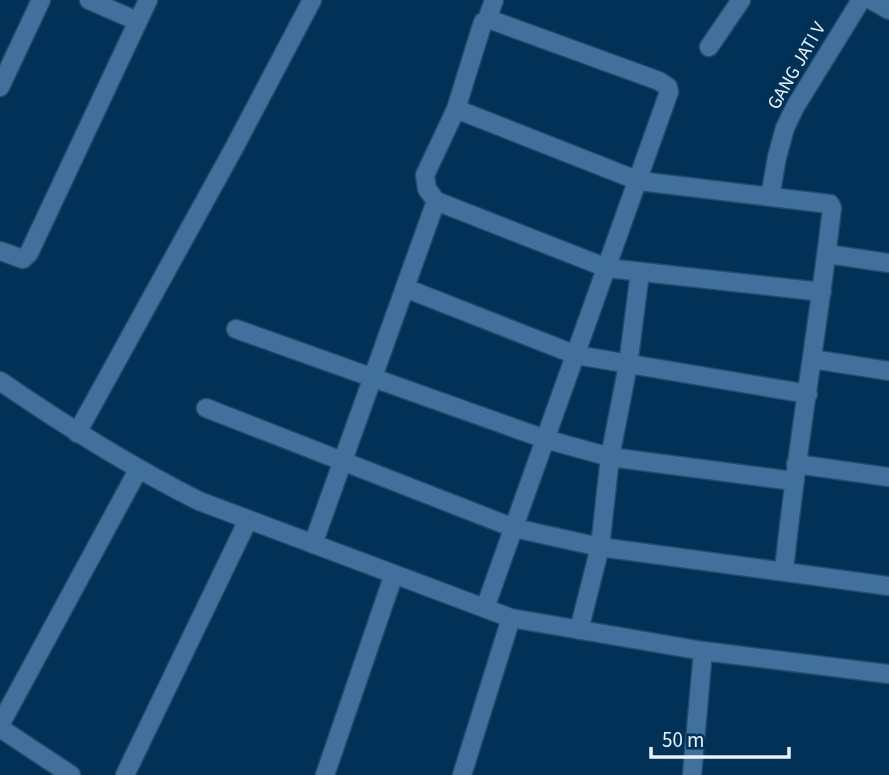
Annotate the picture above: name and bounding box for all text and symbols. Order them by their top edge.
street label: GANG JATI V [761,17,833,115]
scale bar [651,716,789,760]
text: 50 m [662,725,704,755]

